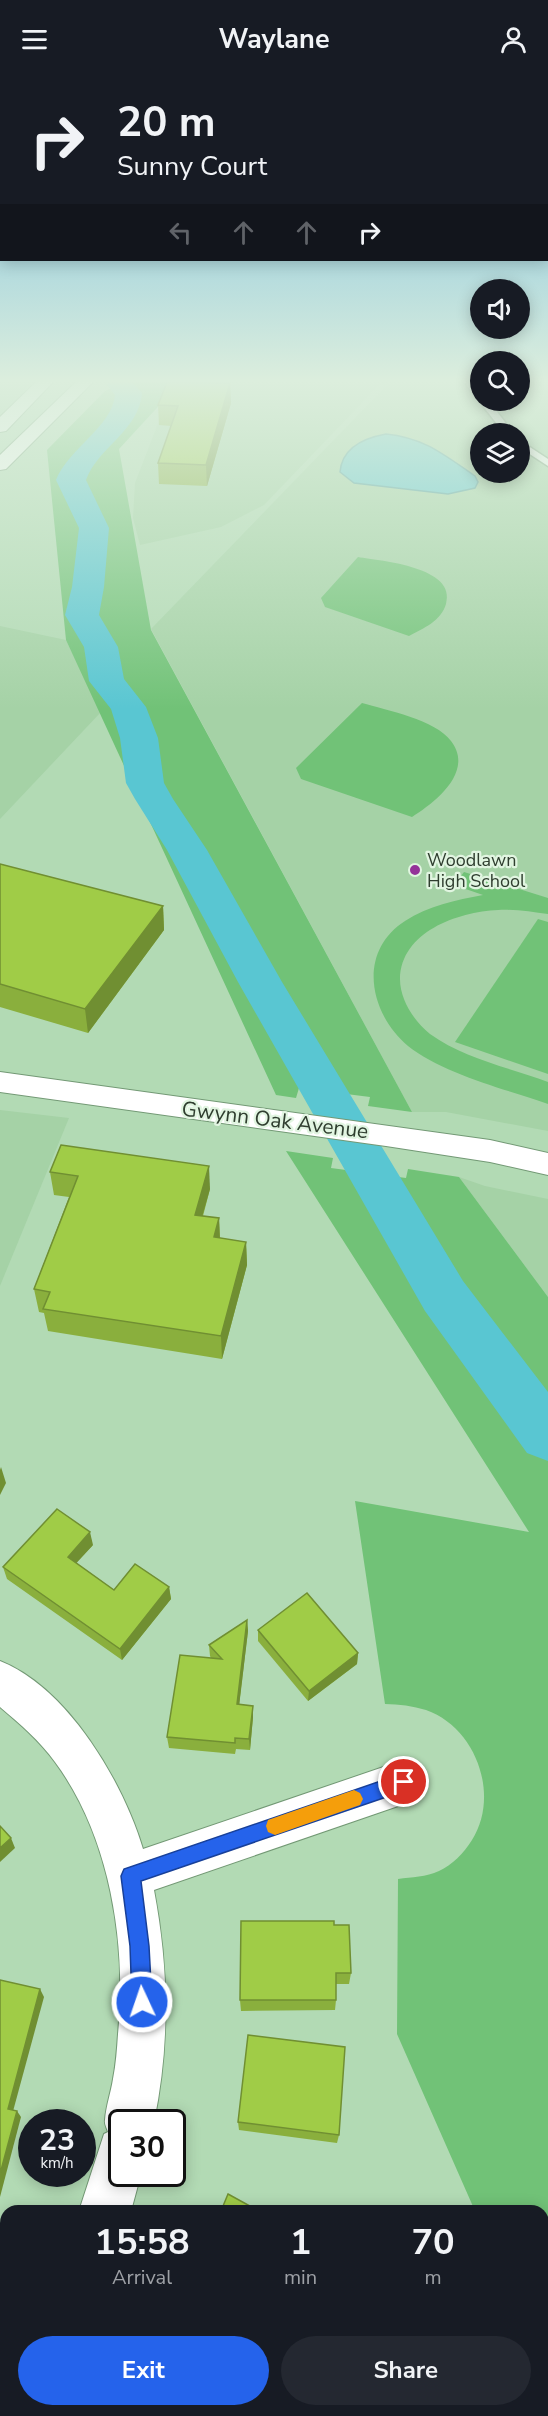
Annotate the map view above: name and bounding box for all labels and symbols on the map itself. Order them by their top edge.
place label: Woodlawn High School [427,848,526,893]
marker: Woodlawn High School [408,863,422,877]
street label: Gwynn Oak Avenue [180,1095,370,1145]
pin [378,1756,429,1807]
position arrow [110,1970,174,2034]
speed limit sign: 30 [108,2109,186,2187]

